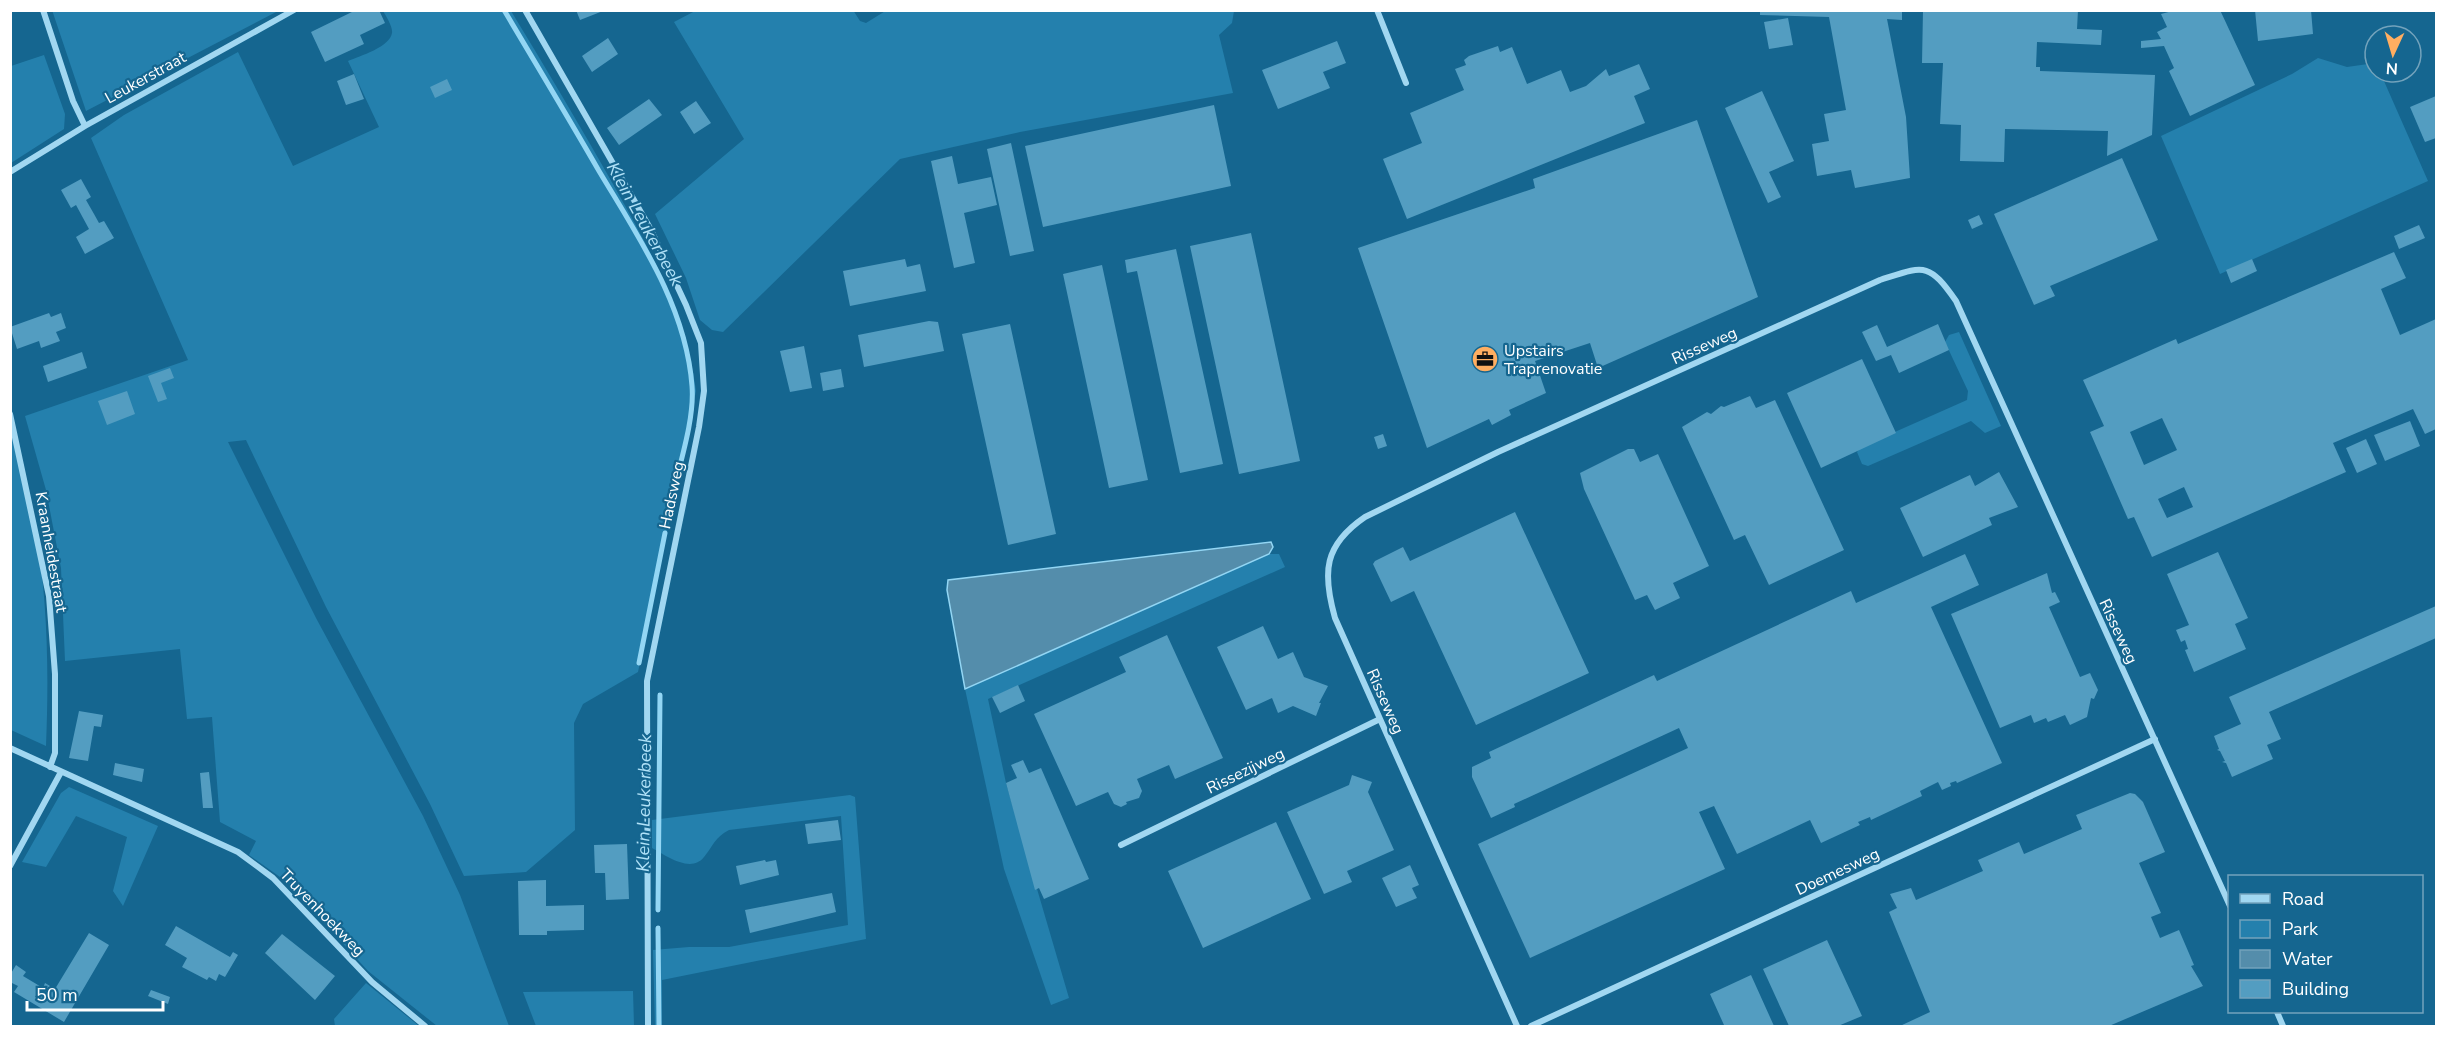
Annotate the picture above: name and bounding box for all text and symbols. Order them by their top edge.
north arrow [2363,24,2423,84]
street label: Leukerstraat [101,46,190,109]
text: N [2385,57,2399,79]
water label: Klein Leukerbeek [601,158,689,291]
street label: Risseweg [1668,322,1741,370]
place label: Upstairs Traprenovatie [1504,340,1602,380]
office icon: Upstairs Traprenovatie [1470,344,1500,374]
street label: Hadsweg [654,459,690,531]
street label: Kraanheidestraat [30,490,73,615]
street label: Risseweg [2093,595,2143,668]
street label: Risseweg [1361,665,1409,738]
water label: Klein Leukerbeek [631,733,657,872]
street label: Rissezijweg [1203,743,1288,799]
street label: Doemesweg [1792,843,1883,901]
street label: Truyenhoekweg [275,864,370,961]
legend [2228,875,2423,1013]
text: Road [2282,887,2324,911]
text: Park [2282,917,2319,941]
text: Water [2282,947,2333,971]
scale bar [27,974,164,1012]
text: Building [2282,977,2349,1001]
text: 50 m [36,983,78,1007]

